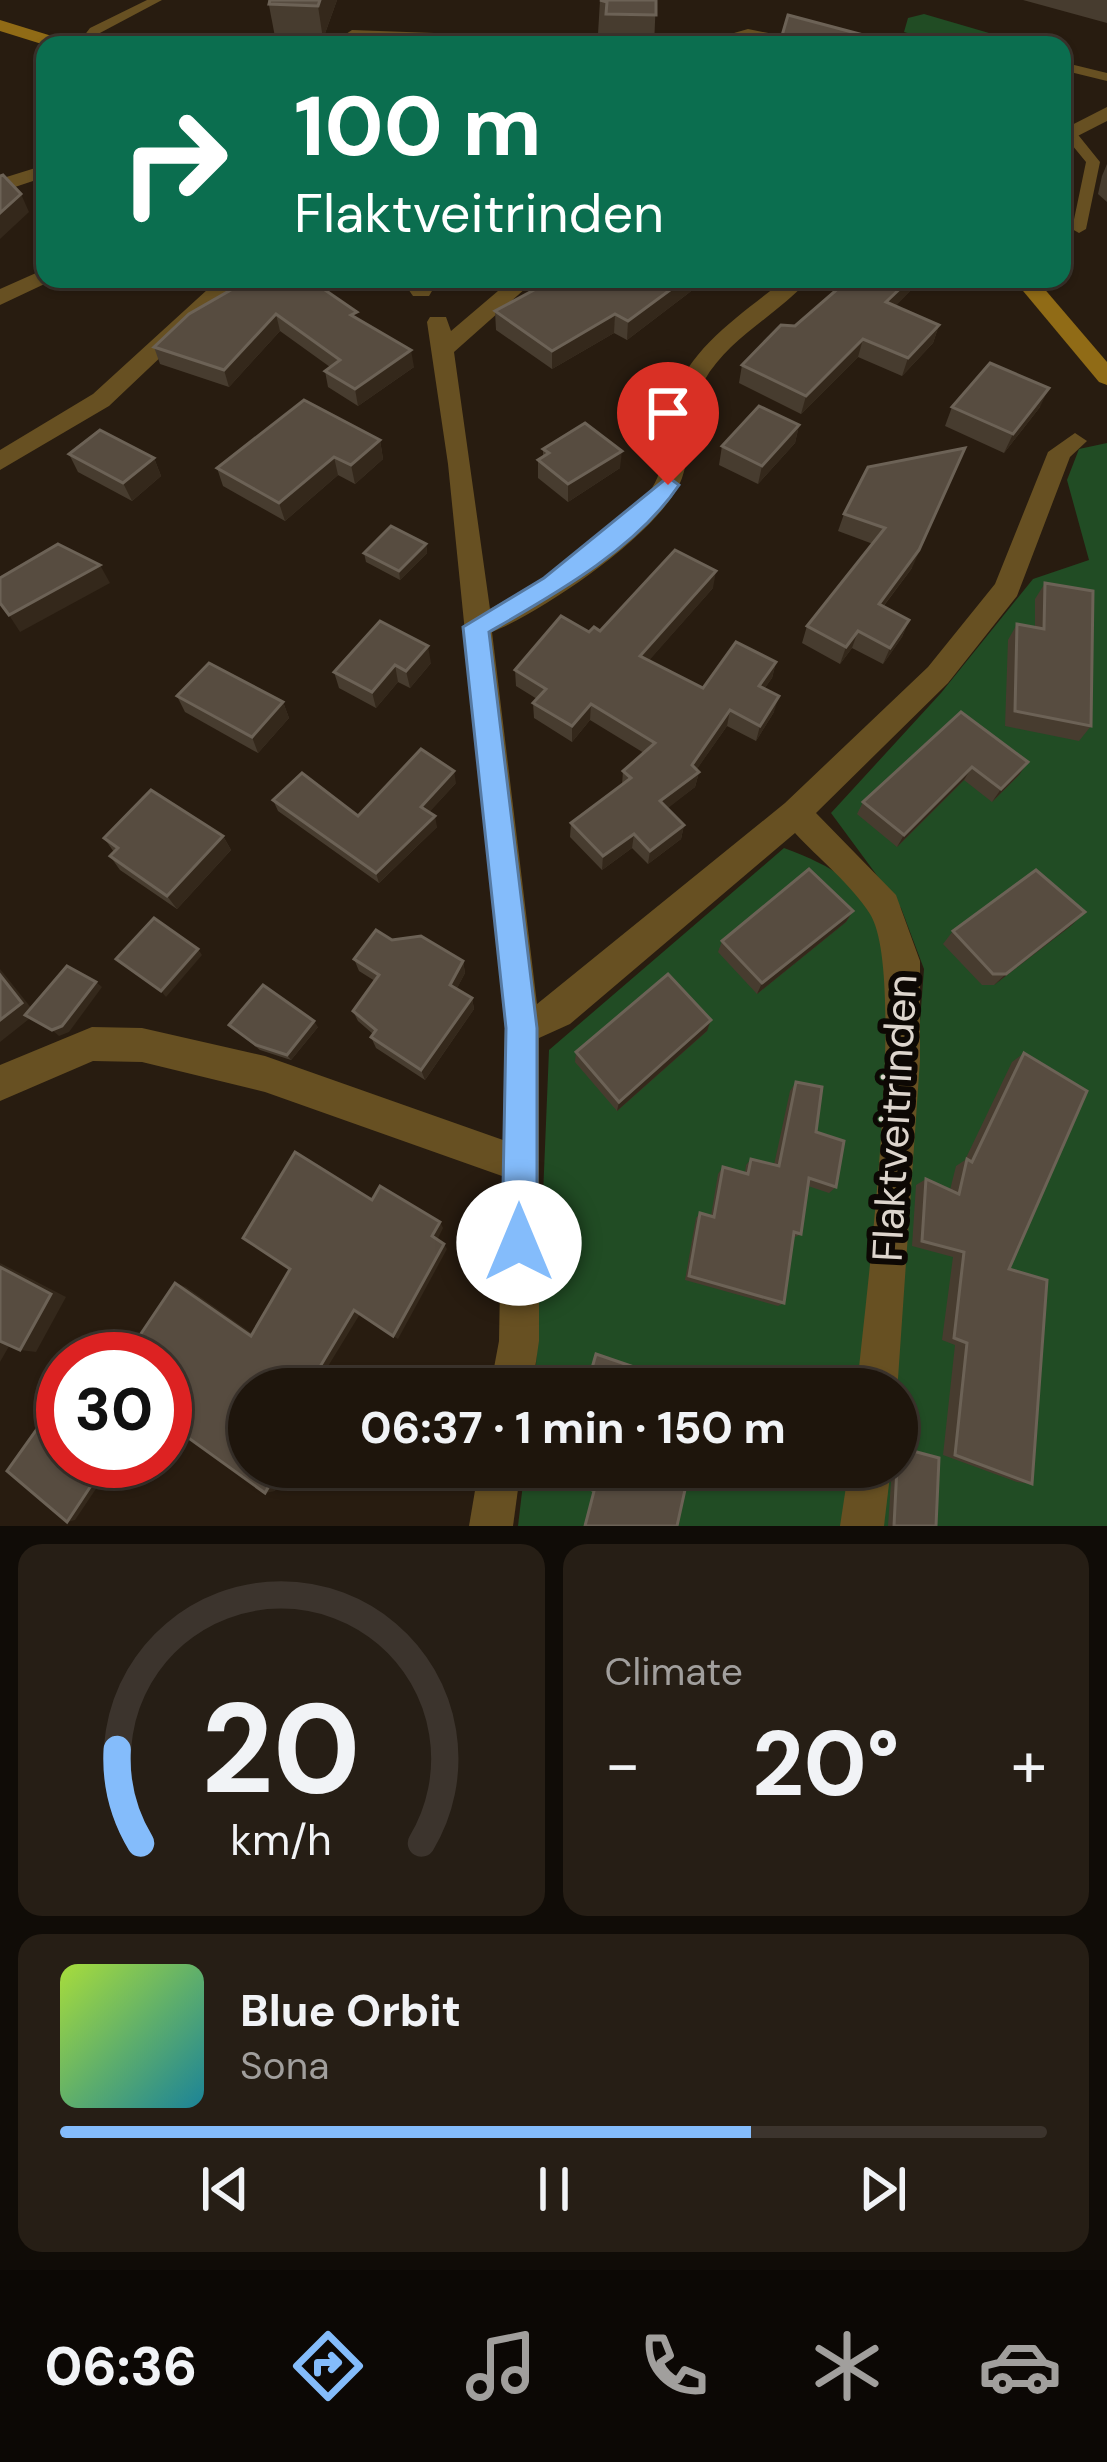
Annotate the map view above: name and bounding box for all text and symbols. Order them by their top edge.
text: 100 m [294,72,542,181]
icon: right [96,84,252,240]
text: Flaktveitrinden [294,178,664,249]
pin [617,362,719,485]
icon: arrive [635,380,701,446]
street label: Flaktveitrinden [860,973,929,1263]
position arrow [456,1180,582,1306]
speed limit sign: 30 [36,1332,192,1488]
text: 06:37 · 1 min · 150 m [360,1398,786,1457]
text: Climate [605,1646,743,1697]
text: 20 [202,1668,361,1831]
text: 20° [752,1706,900,1823]
text: − [605,1722,641,1807]
text: + [1011,1722,1047,1807]
text: km/h [231,1812,332,1868]
text: Blue Orbit [240,1981,461,2040]
text: Sona [240,2040,329,2091]
icon: previous [192,2156,258,2222]
icon: pause [521,2156,587,2222]
icon: next [850,2156,916,2222]
icon: directions [286,2324,370,2408]
icon: music [459,2324,543,2408]
icon: phone [632,2324,716,2408]
icon: climate [805,2324,889,2408]
icon: car [978,2324,1062,2408]
text: 06:36 [45,2331,197,2402]

